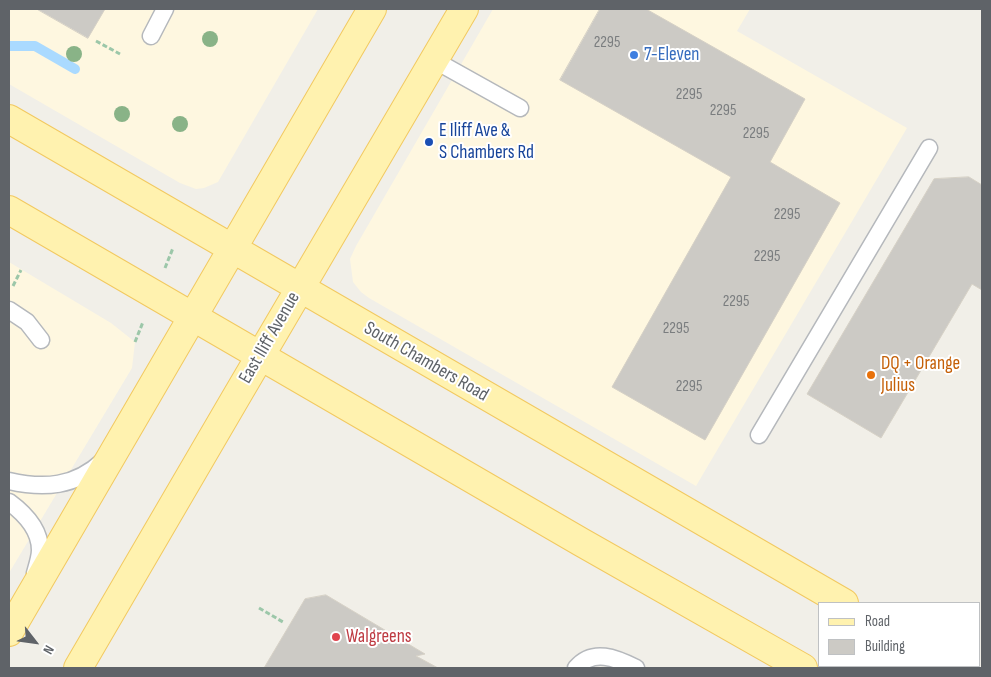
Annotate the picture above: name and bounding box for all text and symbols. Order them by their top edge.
house number: 2295 [594,33,620,53]
place label: 7-Eleven [644,44,699,66]
marker: 7-Eleven [628,49,640,61]
house number: 2295 [676,85,702,105]
house number: 2295 [710,101,736,121]
place label: E Iliff Ave & S Chambers Rd [439,120,534,164]
house number: 2295 [743,124,769,144]
marker: E Iliff Ave & S Chambers Rd [423,136,435,148]
house number: 2295 [774,205,800,225]
house number: 2295 [754,247,780,267]
street label: East Iliff Avenue [235,288,305,388]
house number: 2295 [723,292,749,312]
street label: South Chambers Road [360,317,492,407]
house number: 2295 [663,319,689,339]
place label: DQ + Orange Julius [881,353,960,397]
marker: DQ + Orange Julius [865,369,877,381]
house number: 2295 [676,377,702,397]
legend [818,602,981,667]
text: Road [865,612,890,631]
north arrow [10,617,60,667]
place label: Walgreens [346,626,412,648]
marker: Walgreens [330,631,342,643]
text: Building [865,637,905,656]
text: N [39,642,58,657]

